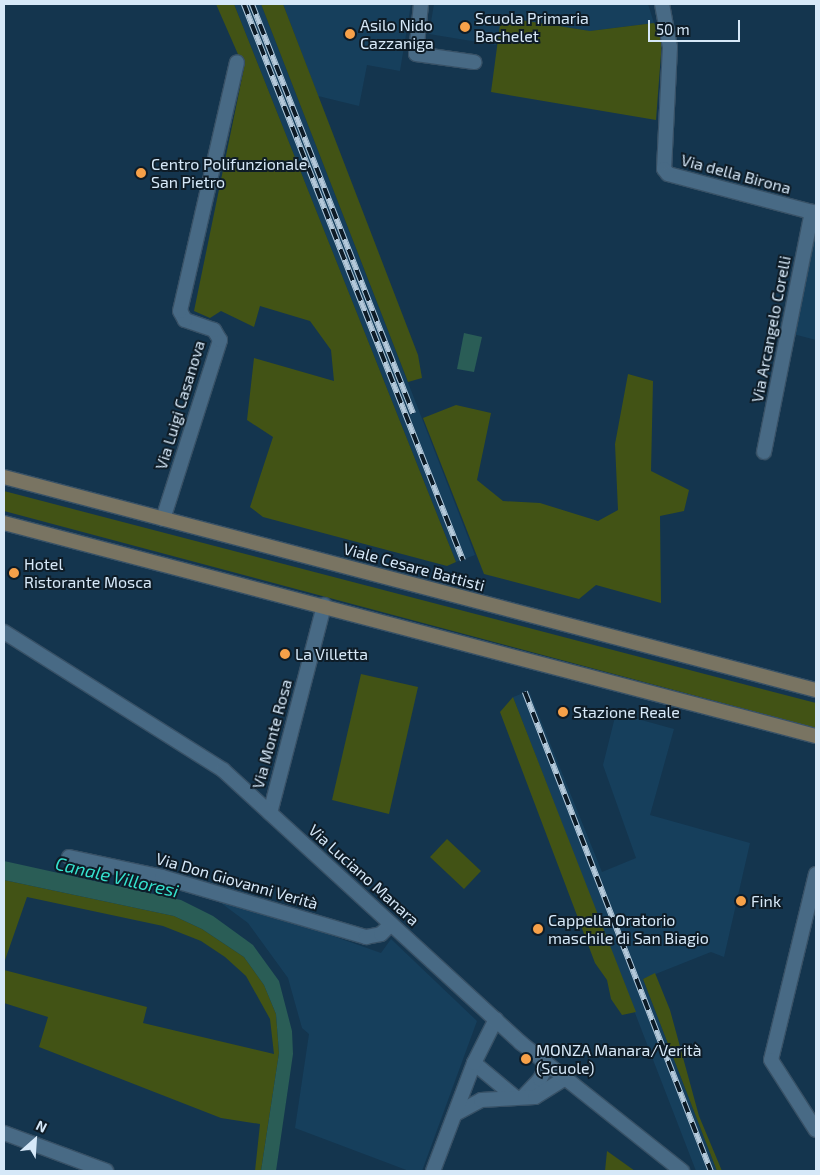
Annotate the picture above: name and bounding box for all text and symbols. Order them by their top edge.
place label: Scuola Primaria Bachelet [475,8,589,46]
scale bar [650,10,742,42]
place label: Asilo Nido Cazzaniga [360,15,434,53]
text: 50 m [656,20,690,38]
marker: Scuola Primaria Bachelet [459,21,471,33]
marker: Asilo Nido Cazzaniga [344,28,356,40]
street label: Via della Birona [679,150,793,198]
place label: Centro Polifunzionale San Pietro [151,154,307,192]
marker: Centro Polifunzionale San Pietro [135,167,147,179]
street label: Via Arcangelo Corelli [747,254,795,404]
street label: Via Luigi Casanova [151,338,209,472]
street label: Viale Cesare Battisti [341,539,487,595]
place label: Hotel Ristorante Mosca [24,554,152,592]
marker: Hotel Ristorante Mosca [8,567,20,579]
place label: La Villetta [295,644,368,664]
marker: La Villetta [279,648,291,660]
street label: Via Monte Rosa [248,677,296,791]
place label: Stazione Reale [573,702,680,722]
marker: Stazione Reale [557,706,569,718]
street label: Via Luciano Manara [305,820,423,930]
street label: Via Don Giovanni Verità [154,849,320,913]
water label: Canale Villoresi [53,852,181,902]
place label: Fink [751,891,781,911]
marker: Fink [735,895,747,907]
place label: Cappella Oratorio maschile di San Biagio [548,910,709,948]
marker: Cappella Oratorio maschile di San Biagio [532,923,544,935]
place label: MONZA Manara/Verità (Scuole) [536,1040,702,1078]
marker: MONZA Manara/Verità (Scuole) [520,1053,532,1065]
north arrow [10,1115,60,1165]
text: N [34,1116,50,1136]

